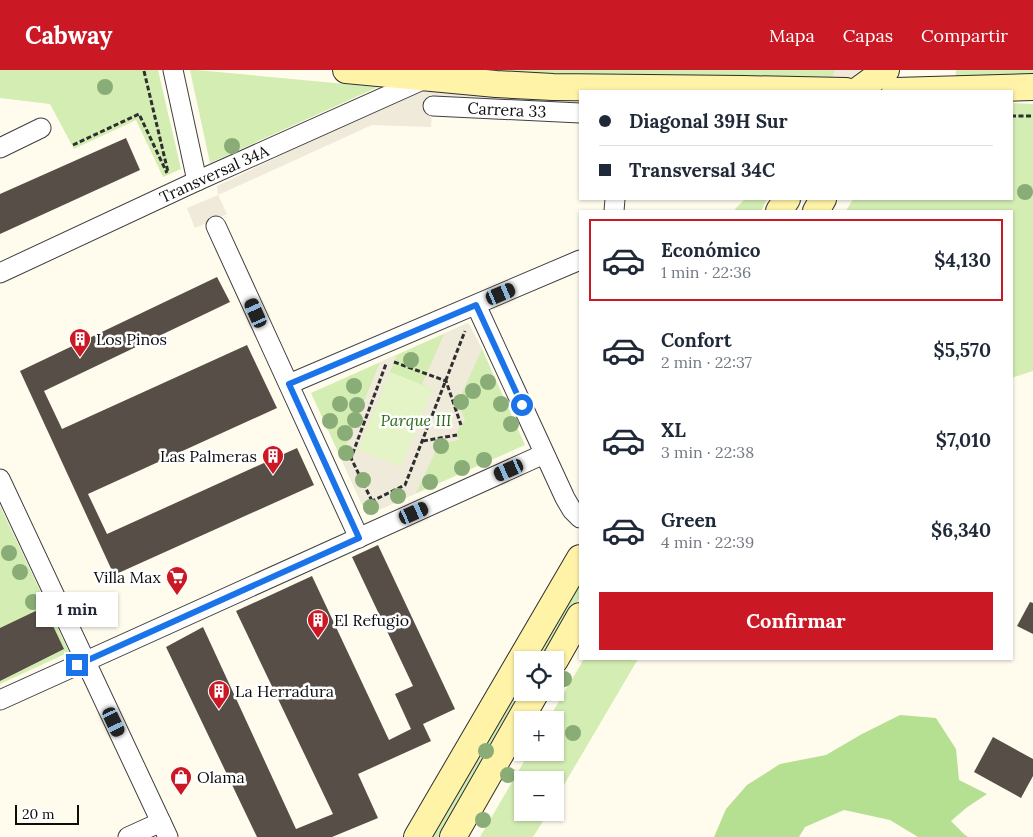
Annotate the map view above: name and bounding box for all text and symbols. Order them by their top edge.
text: Cabway [25,20,113,51]
text: Mapa [769,24,815,47]
text: Capas [843,24,893,47]
text: Compartir [921,24,1008,47]
street label: Carrera 33 [467,98,547,121]
text: Diagonal 39H Sur [629,109,788,133]
street label: Transversal 34A [156,140,273,207]
text: Transversal 34C [629,158,775,182]
icon: car [601,238,646,283]
text: Económico [661,238,761,262]
text: $4,130 [934,248,991,272]
text: 1 min · 22:36 [661,262,751,282]
car [484,281,517,307]
car [243,296,268,330]
building icon: Los Pinos [68,327,92,358]
icon: car [601,328,646,373]
text: Confort [661,328,732,352]
place label: Los Pinos [96,329,167,349]
text: $5,570 [934,338,991,362]
text: 2 min · 22:37 [661,352,752,372]
route start [511,394,533,416]
park label: Parque III [381,410,451,430]
icon: car [601,418,646,463]
text: XL [661,418,686,442]
text: $7,010 [936,428,991,452]
text: 3 min · 22:38 [661,442,754,462]
building icon: Las Palmeras [261,444,285,475]
place label: Las Palmeras [160,446,257,466]
car [492,457,525,483]
car [397,500,430,526]
icon: car [601,508,646,553]
text: Green [661,508,717,532]
text: $6,340 [931,518,991,542]
text: 4 min · 22:39 [661,532,754,552]
supermarket icon: Villa Max [165,565,189,596]
place label: Villa Max [93,567,162,587]
callout: 1 min [36,592,118,628]
button: Confirmar [599,592,993,650]
text: 1 min [57,599,97,619]
building icon: El Refugio [306,608,330,639]
place label: El Refugio [334,610,409,630]
map controls [514,651,564,821]
button: locate [514,651,564,701]
route end [66,654,88,676]
building icon: La Herradura [207,679,231,710]
place label: La Herradura [235,681,334,701]
car [100,705,127,739]
button: + [514,711,564,761]
shop icon: Olama [169,765,193,796]
place label: Olama [197,767,245,787]
button: − [514,771,564,821]
scale bar [15,802,79,825]
text: 20 m [22,805,54,823]

